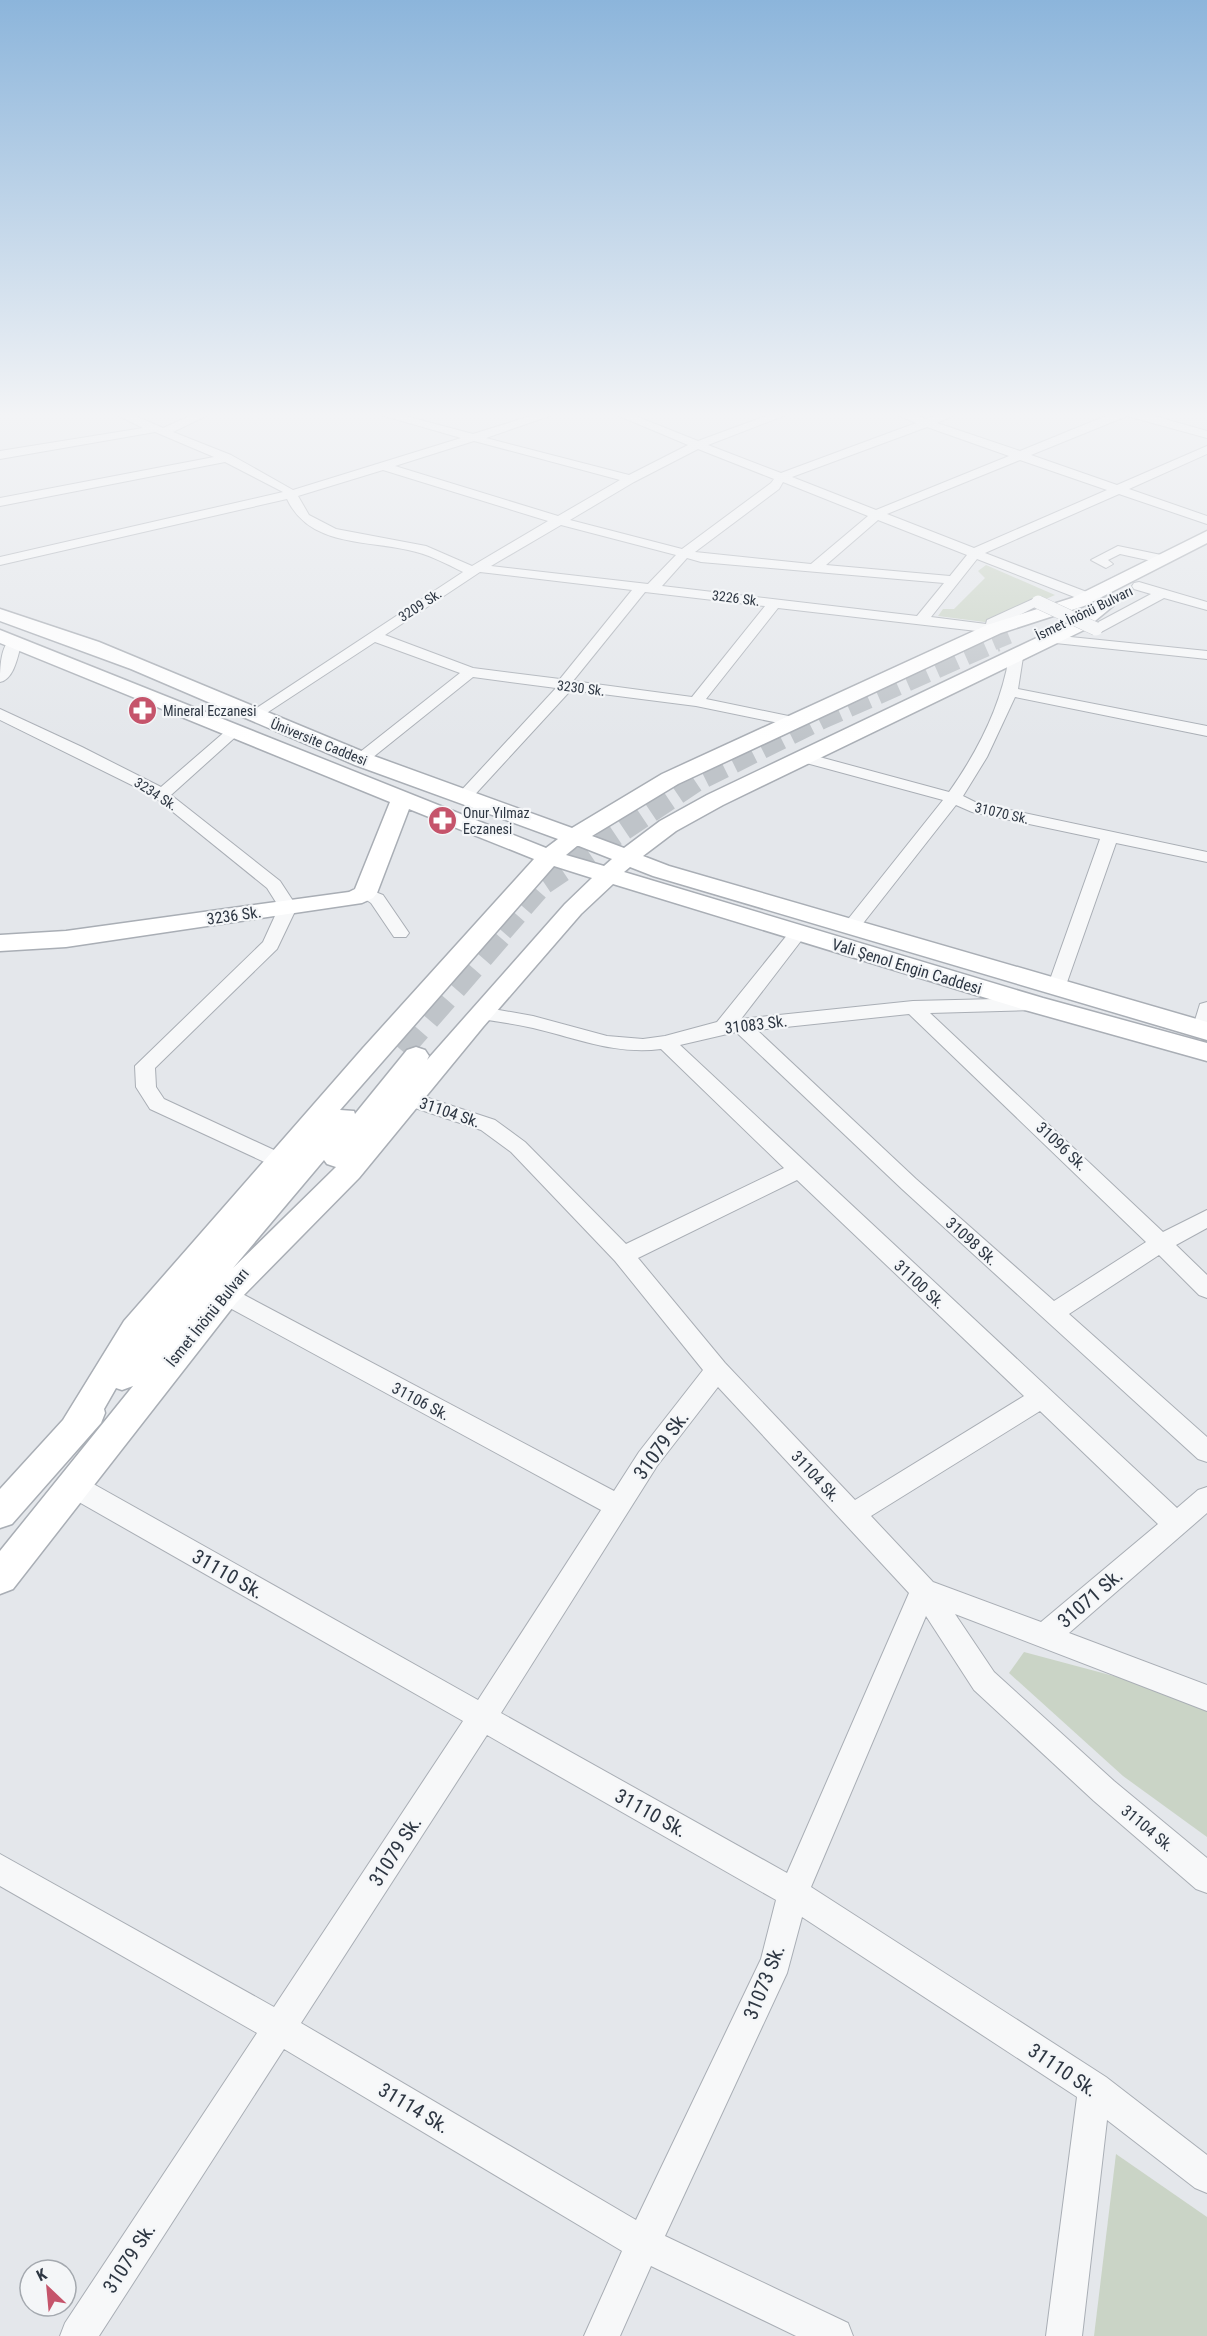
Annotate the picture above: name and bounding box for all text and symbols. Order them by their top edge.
street label: İsmet İnönü Bulvarı [1033,583,1135,643]
street label: 3209 Sk. [395,585,445,625]
street label: 3226 Sk. [711,587,761,609]
street label: 3230 Sk. [556,677,606,699]
pharmacy icon: Mineral Eczanesi [126,695,158,727]
place label: Mineral Eczanesi [163,703,256,719]
street label: Üniversite Caddesi [268,715,370,769]
street label: 3234 Sk. [131,774,181,814]
street label: 31070 Sk. [973,799,1031,827]
pharmacy icon: Onur Yılmaz Eczanesi [426,805,458,837]
place label: Onur Yılmaz Eczanesi [463,805,530,837]
street label: 3236 Sk. [206,902,263,929]
street label: Vali Şenol Engin Caddesi [829,935,984,998]
street label: 31083 Sk. [724,1011,788,1038]
street label: 31104 Sk. [417,1093,483,1132]
street label: 31096 Sk. [1032,1118,1091,1175]
street label: 31098 Sk. [942,1213,1001,1269]
street label: 31100 Sk. [890,1256,949,1313]
street label: İsmet İnönü Bulvarı [162,1264,253,1370]
street label: 31106 Sk. [389,1378,453,1425]
street label: 31079 Sk. [628,1406,694,1484]
street label: 31104 Sk. [787,1447,844,1506]
street label: 31110 Sk. [188,1544,268,1604]
street label: 31071 Sk. [1052,1563,1128,1633]
street label: 31110 Sk. [611,1783,691,1843]
street label: 31104 Sk. [1117,1801,1178,1856]
street label: 31079 Sk. [364,1811,426,1891]
street label: 31073 Sk. [738,1941,790,2023]
street label: 31110 Sk. [1024,2038,1102,2102]
street label: 31114 Sk. [374,2077,454,2139]
street label: 31079 Sk. [98,2218,160,2298]
north arrow [18,2258,78,2318]
text: K [33,2264,50,2285]

